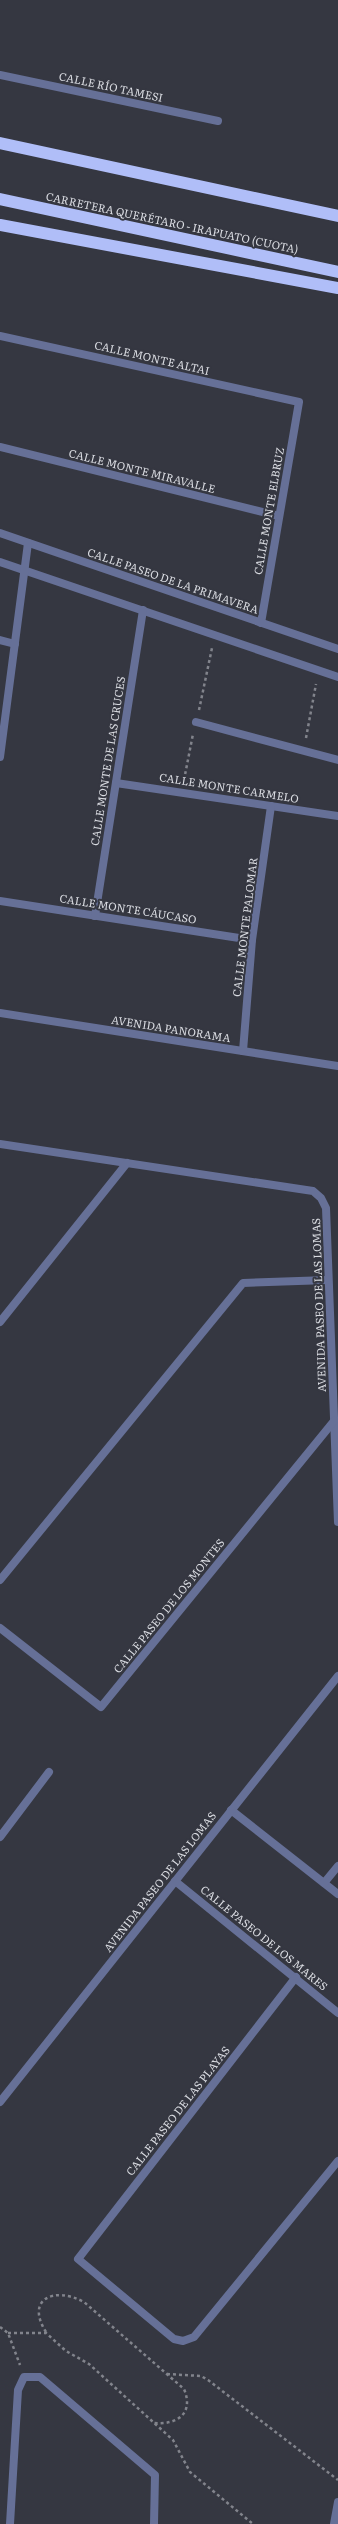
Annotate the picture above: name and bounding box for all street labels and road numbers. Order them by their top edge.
street label: CALLE RÍO TAMESI [58,67,165,105]
street label: CARRETERA QUERÉTARO - IRAPUATO (CUOTA) [45,187,300,257]
street label: CALLE MONTE ALTAI [93,336,211,378]
street label: CALLE MONTE MIRAVALLE [67,444,217,496]
street label: CALLE MONTE ELBRUZ [249,446,287,576]
street label: CALLE PASEO DE LA PRIMAVERA [86,543,261,617]
street label: CALLE MONTE DE LAS CRUCES [86,675,128,847]
street label: CALLE MONTE CARMELO [158,768,300,806]
street label: CALLE MONTE PALOMAR [228,856,261,998]
street label: CALLE MONTE CÁUCASO [58,889,198,927]
street label: AVENIDA PANORAMA [110,1011,232,1045]
street label: AVENIDA PASEO DE LAS LOMAS [307,1218,329,1392]
street label: CALLE PASEO DE LOS MONTES [109,1535,228,1676]
street label: AVENIDA PASEO DE LAS LOMAS [99,1808,219,1955]
street label: CALLE PASEO DE LOS MARES [198,1881,332,1994]
street label: CALLE PASEO DE LAS PLAYAS [122,2042,233,2178]

